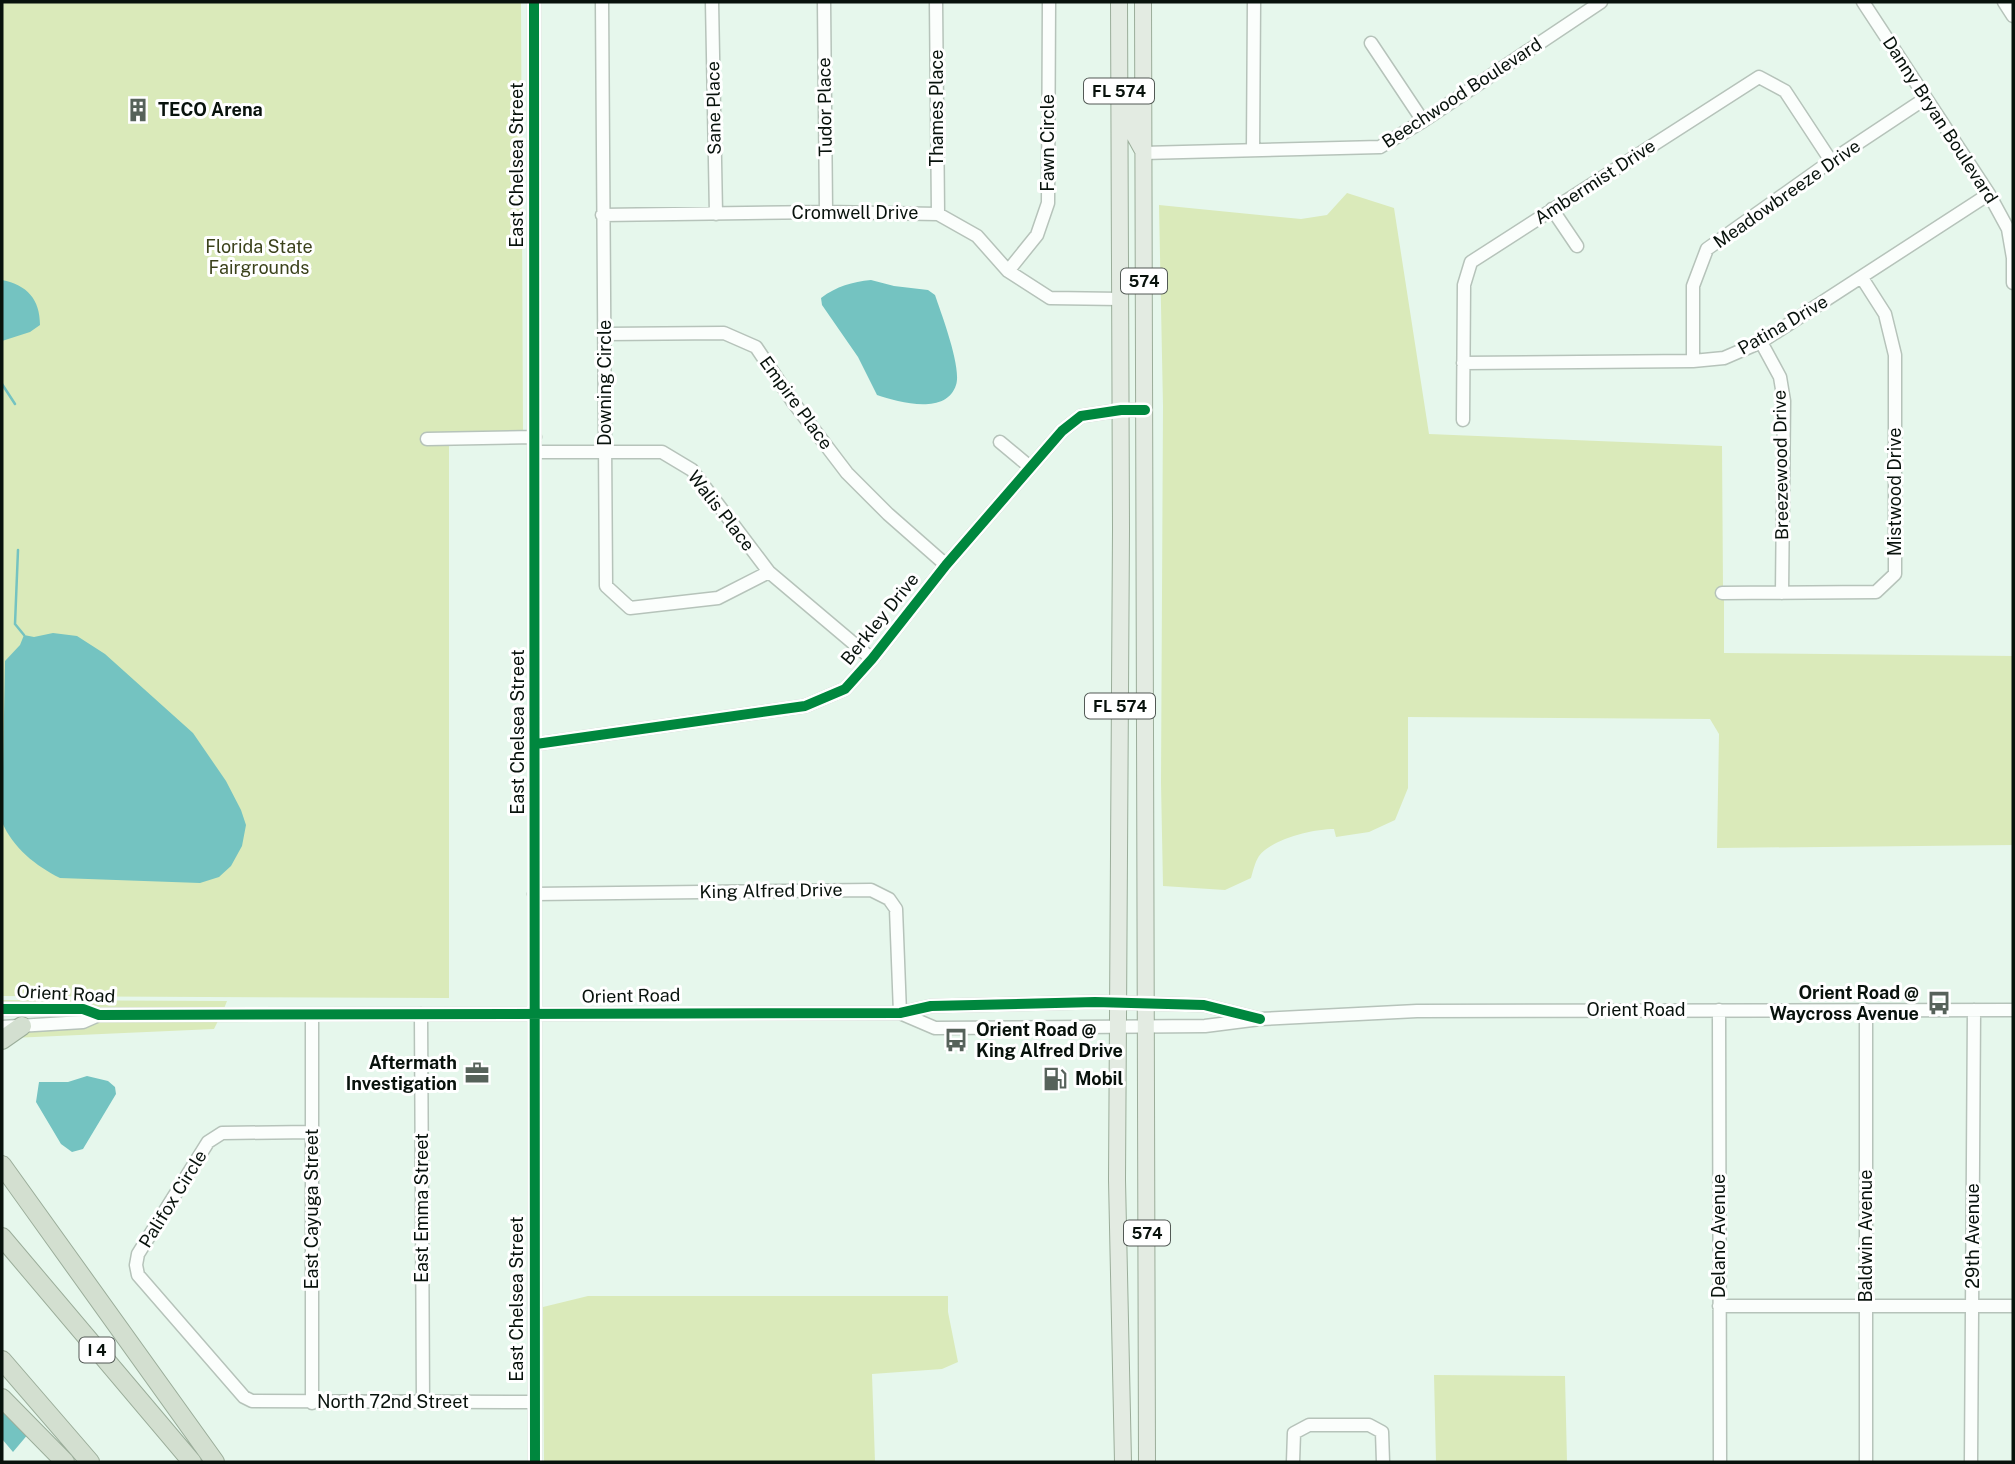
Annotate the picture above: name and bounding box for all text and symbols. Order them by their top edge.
street label: Danny Bryan Boulevard [1879,32,2002,207]
street label: Beechwood Boulevard [1378,33,1545,152]
street label: Thames Place [926,50,947,166]
street label: Tudor Place [813,57,836,157]
street label: Sane Place [702,61,725,155]
road number: FL 574 [1084,78,1154,104]
street label: East Chelsea Street [506,82,527,248]
street label: Fawn Circle [1037,94,1058,192]
building icon: TECO Arena [124,96,152,124]
place label: TECO Arena [158,99,263,120]
street label: Ambermist Drive [1530,135,1659,228]
street label: Meadowbreeze Drive [1709,135,1864,252]
street label: Cromwell Drive [792,202,918,223]
park label: Florida State Fairgrounds [205,236,313,278]
road number: 574 [1121,268,1167,294]
street label: Patina Drive [1734,290,1831,359]
street label: Downing Circle [594,320,615,446]
street label: Empire Place [756,352,837,453]
street label: Breezewood Drive [1769,390,1792,540]
street label: Mistwood Drive [1884,428,1905,556]
street label: Walis Place [683,466,759,555]
street label: Berkley Drive [836,569,923,669]
street label: East Chelsea Street [507,649,528,815]
road number: FL 574 [1085,694,1155,719]
street label: King Alfred Drive [699,879,843,902]
street label: Orient Road [16,980,116,1007]
place label: Orient Road @ Waycross Avenue [1769,982,1919,1024]
street label: Orient Road [581,984,681,1007]
bus stop icon: Orient Road @ Waycross Avenue [1925,989,1953,1017]
street label: Orient Road [1587,999,1685,1020]
place label: Orient Road @ King Alfred Drive [976,1019,1123,1061]
bus stop icon: Orient Road @ King Alfred Drive [942,1026,970,1054]
place label: Aftermath Investigation [346,1052,457,1094]
office icon: Aftermath Investigation [463,1059,491,1087]
fuel station icon: Mobil [1041,1065,1069,1093]
place label: Mobil [1075,1068,1123,1089]
street label: East Cayuga Street [301,1128,322,1290]
street label: East Emma Street [411,1133,432,1283]
street label: Palifox Circle [134,1146,211,1251]
street label: Baldwin Avenue [1855,1170,1876,1302]
street label: Delano Avenue [1708,1174,1729,1298]
street label: 29th Avenue [1962,1183,1983,1289]
street label: East Chelsea Street [506,1216,527,1382]
road number: 574 [1124,1220,1170,1246]
road number: I 4 [80,1338,114,1362]
street label: North 72nd Street [317,1391,469,1412]

